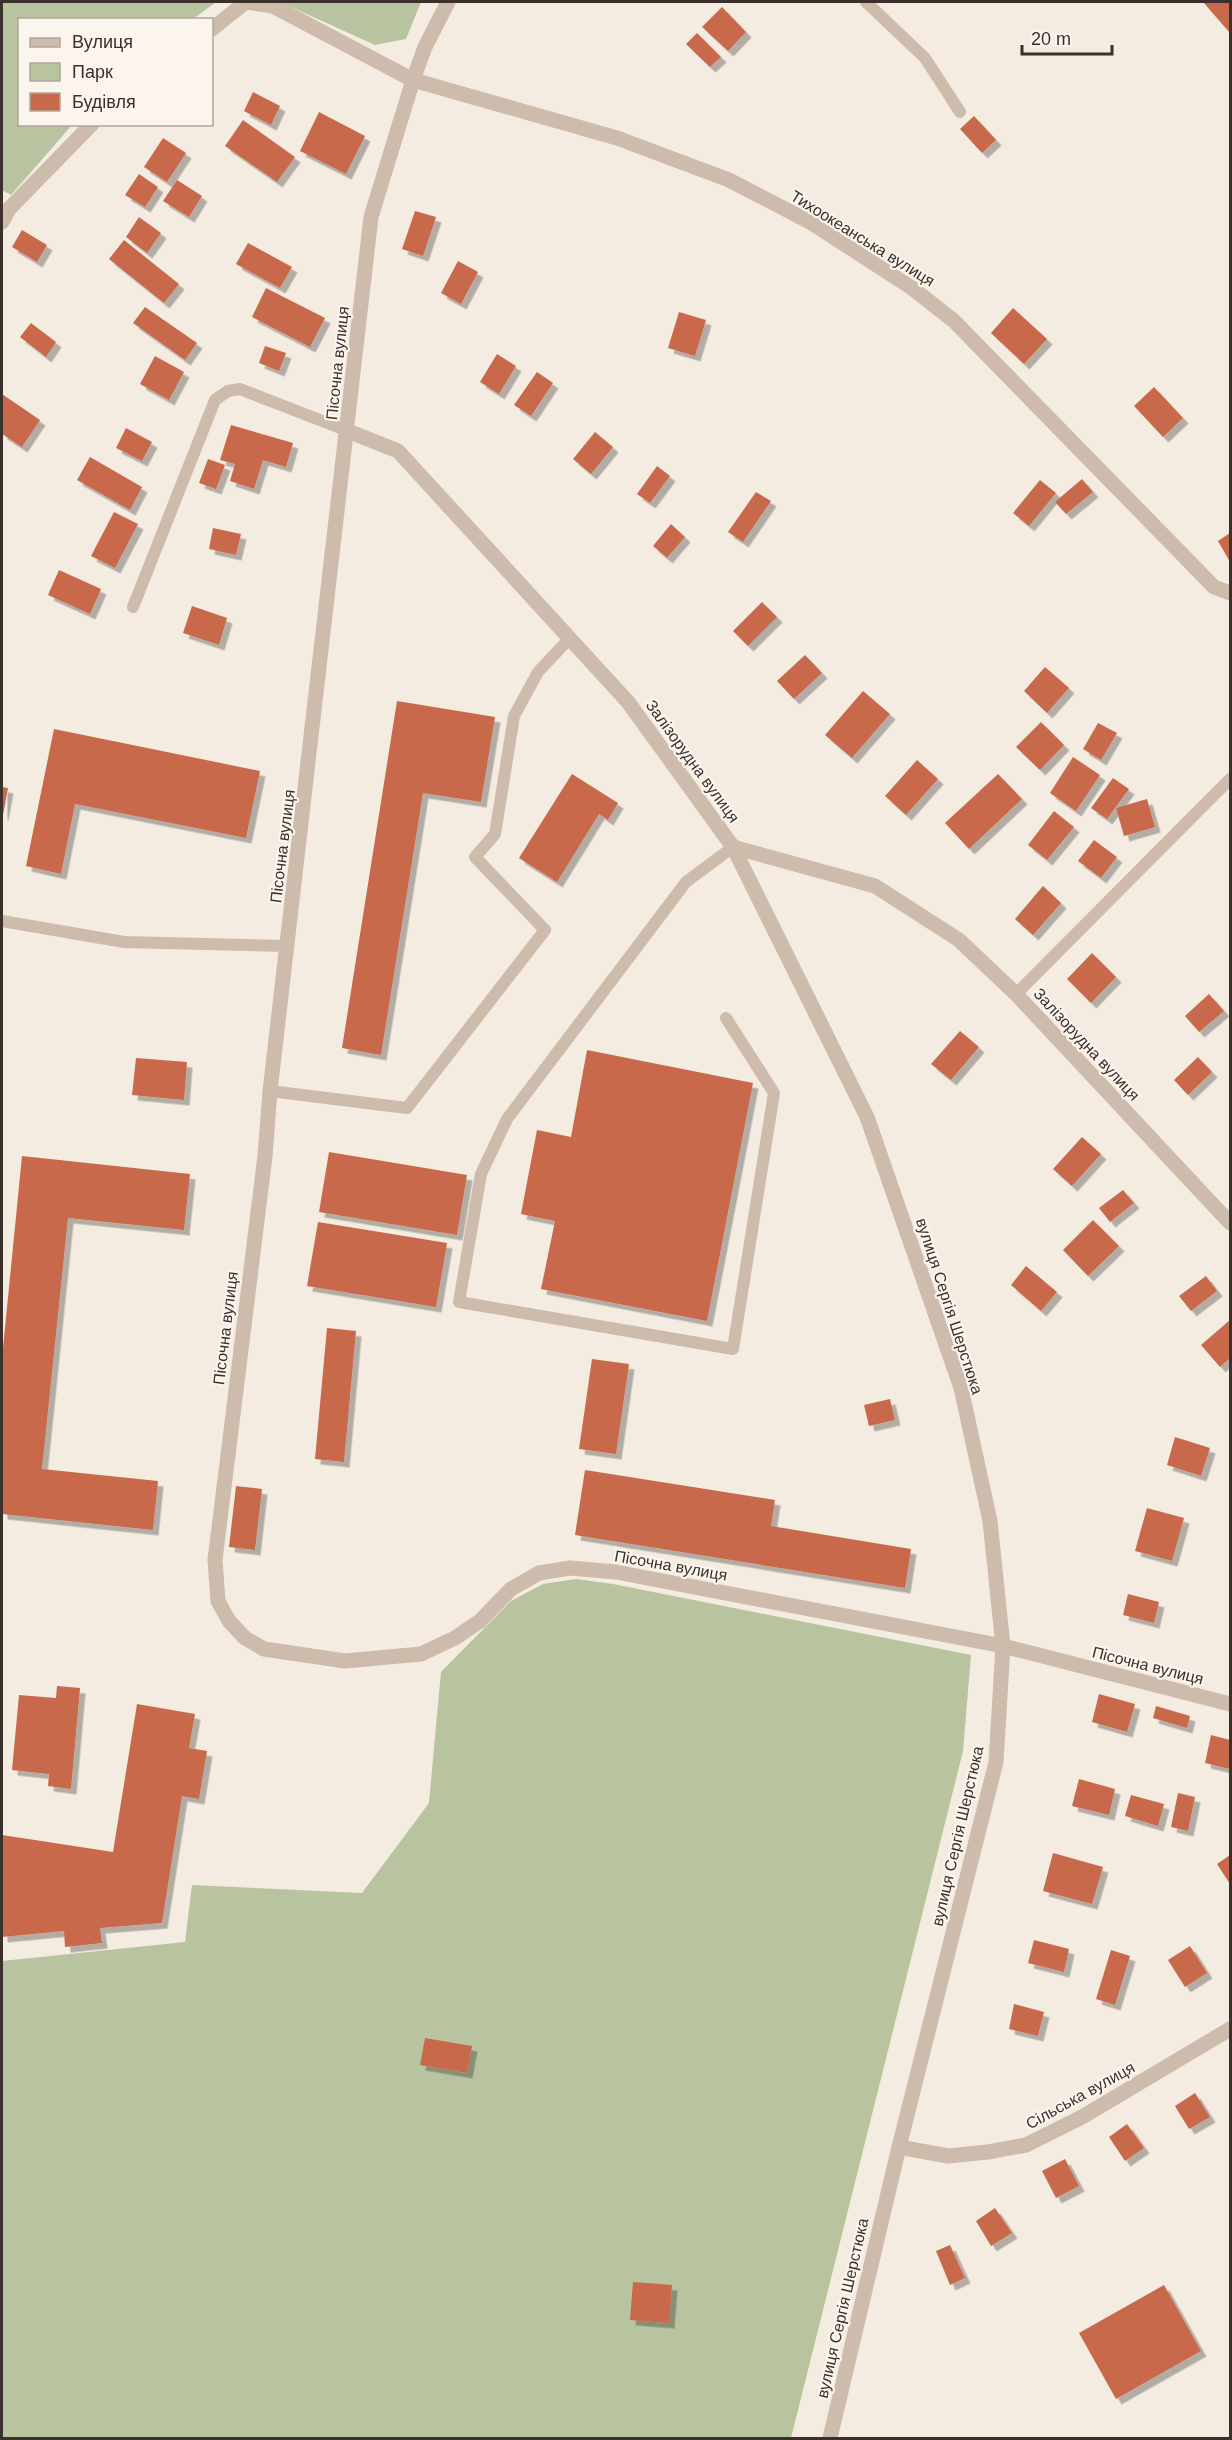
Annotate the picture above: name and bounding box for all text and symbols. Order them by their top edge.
legend [18,18,213,126]
scale bar [1022,18,1112,56]
text: 20 m [1031,29,1071,49]
text: Вулиця [72,32,133,52]
text: Парк [72,62,113,82]
text: Будівля [72,92,136,112]
street label: Тихоокеанська вулиця [788,187,938,290]
street label: Пісочна вулиця [323,305,352,421]
street label: Залізорудна вулиця [642,697,743,826]
street label: Пісочна вулиця [267,788,298,904]
street label: Залізорудна вулиця [1030,985,1143,1104]
street label: вулиця Сергія Шерстюка [913,1216,986,1396]
street label: Пісочна вулиця [210,1270,241,1386]
street label: Пісочна вулиця [613,1547,729,1584]
street label: Пісочна вулиця [1090,1643,1205,1688]
street label: вулиця Сергія Шерстюка [928,1744,987,1928]
street label: Сільська вулиця [1023,2058,1138,2132]
street label: вулиця Сергія Шерстюка [813,2216,872,2400]

